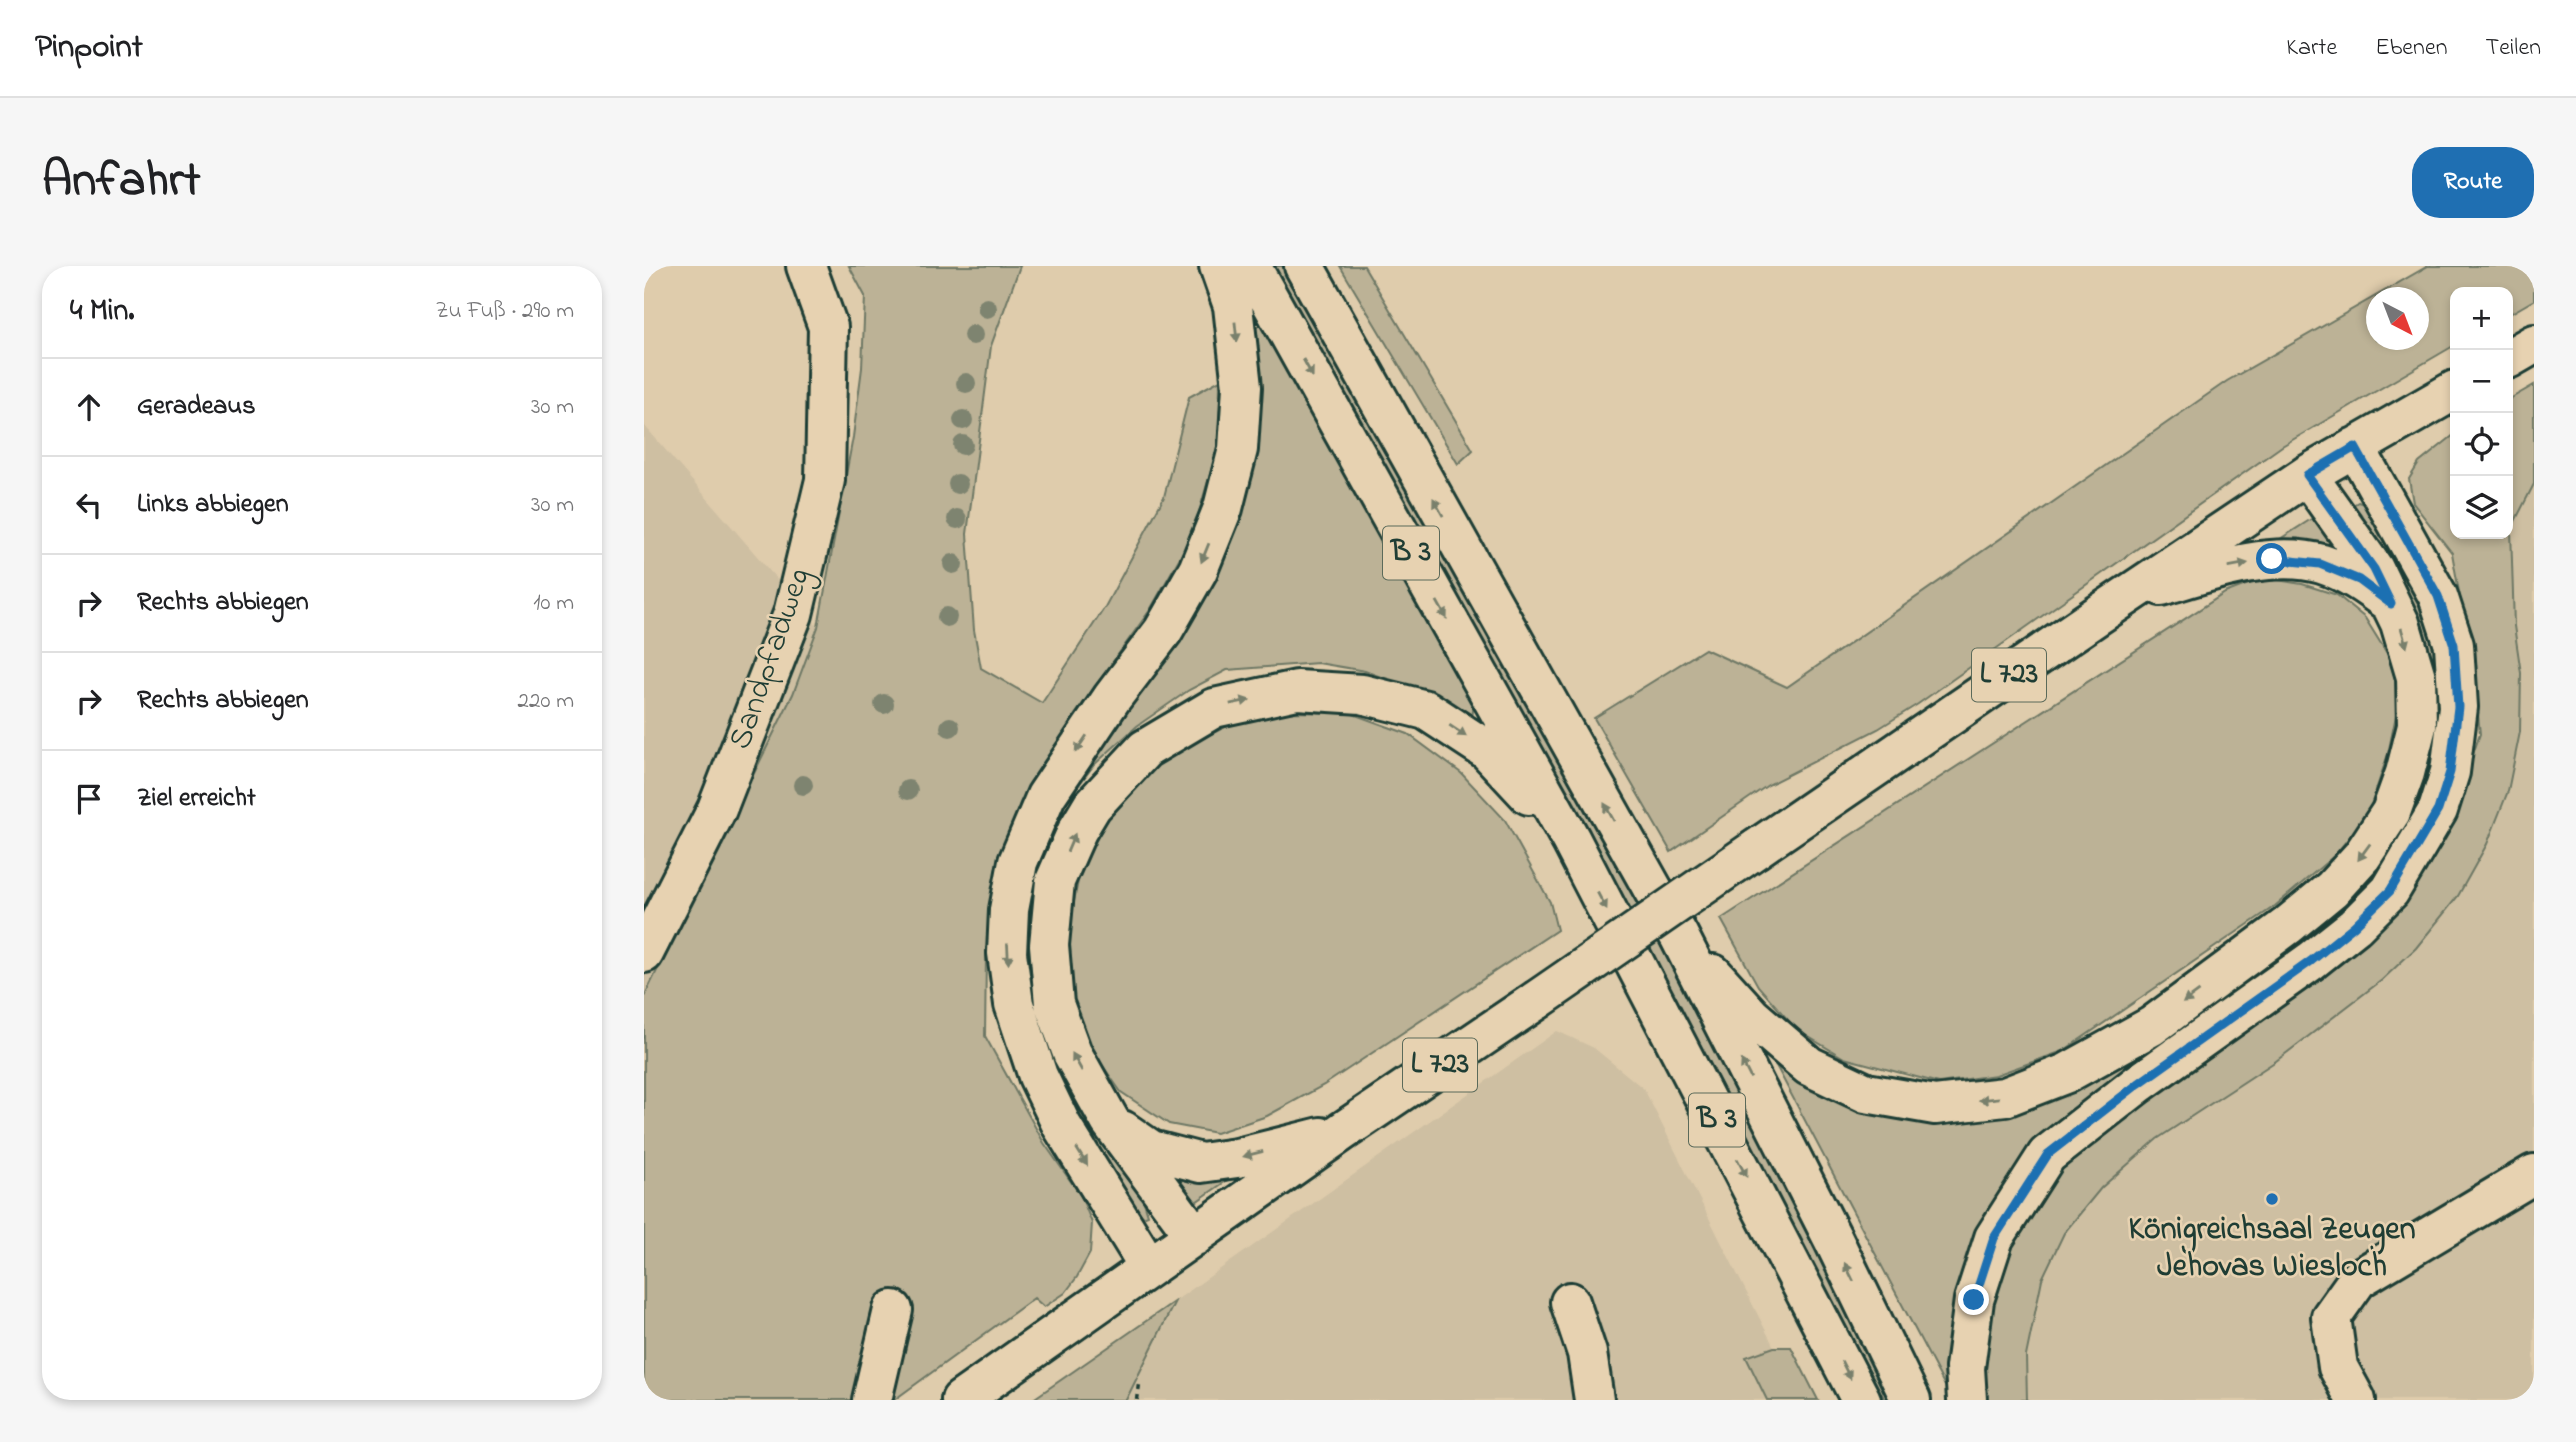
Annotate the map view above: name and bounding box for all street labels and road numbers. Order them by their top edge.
road number: B 3 [1383,526,1439,580]
street label: Sandpfadweg [718,562,824,756]
road number: L 723 [1972,648,2046,702]
road number: L 723 [1403,1038,1477,1092]
road number: B 3 [1689,1094,1745,1146]

